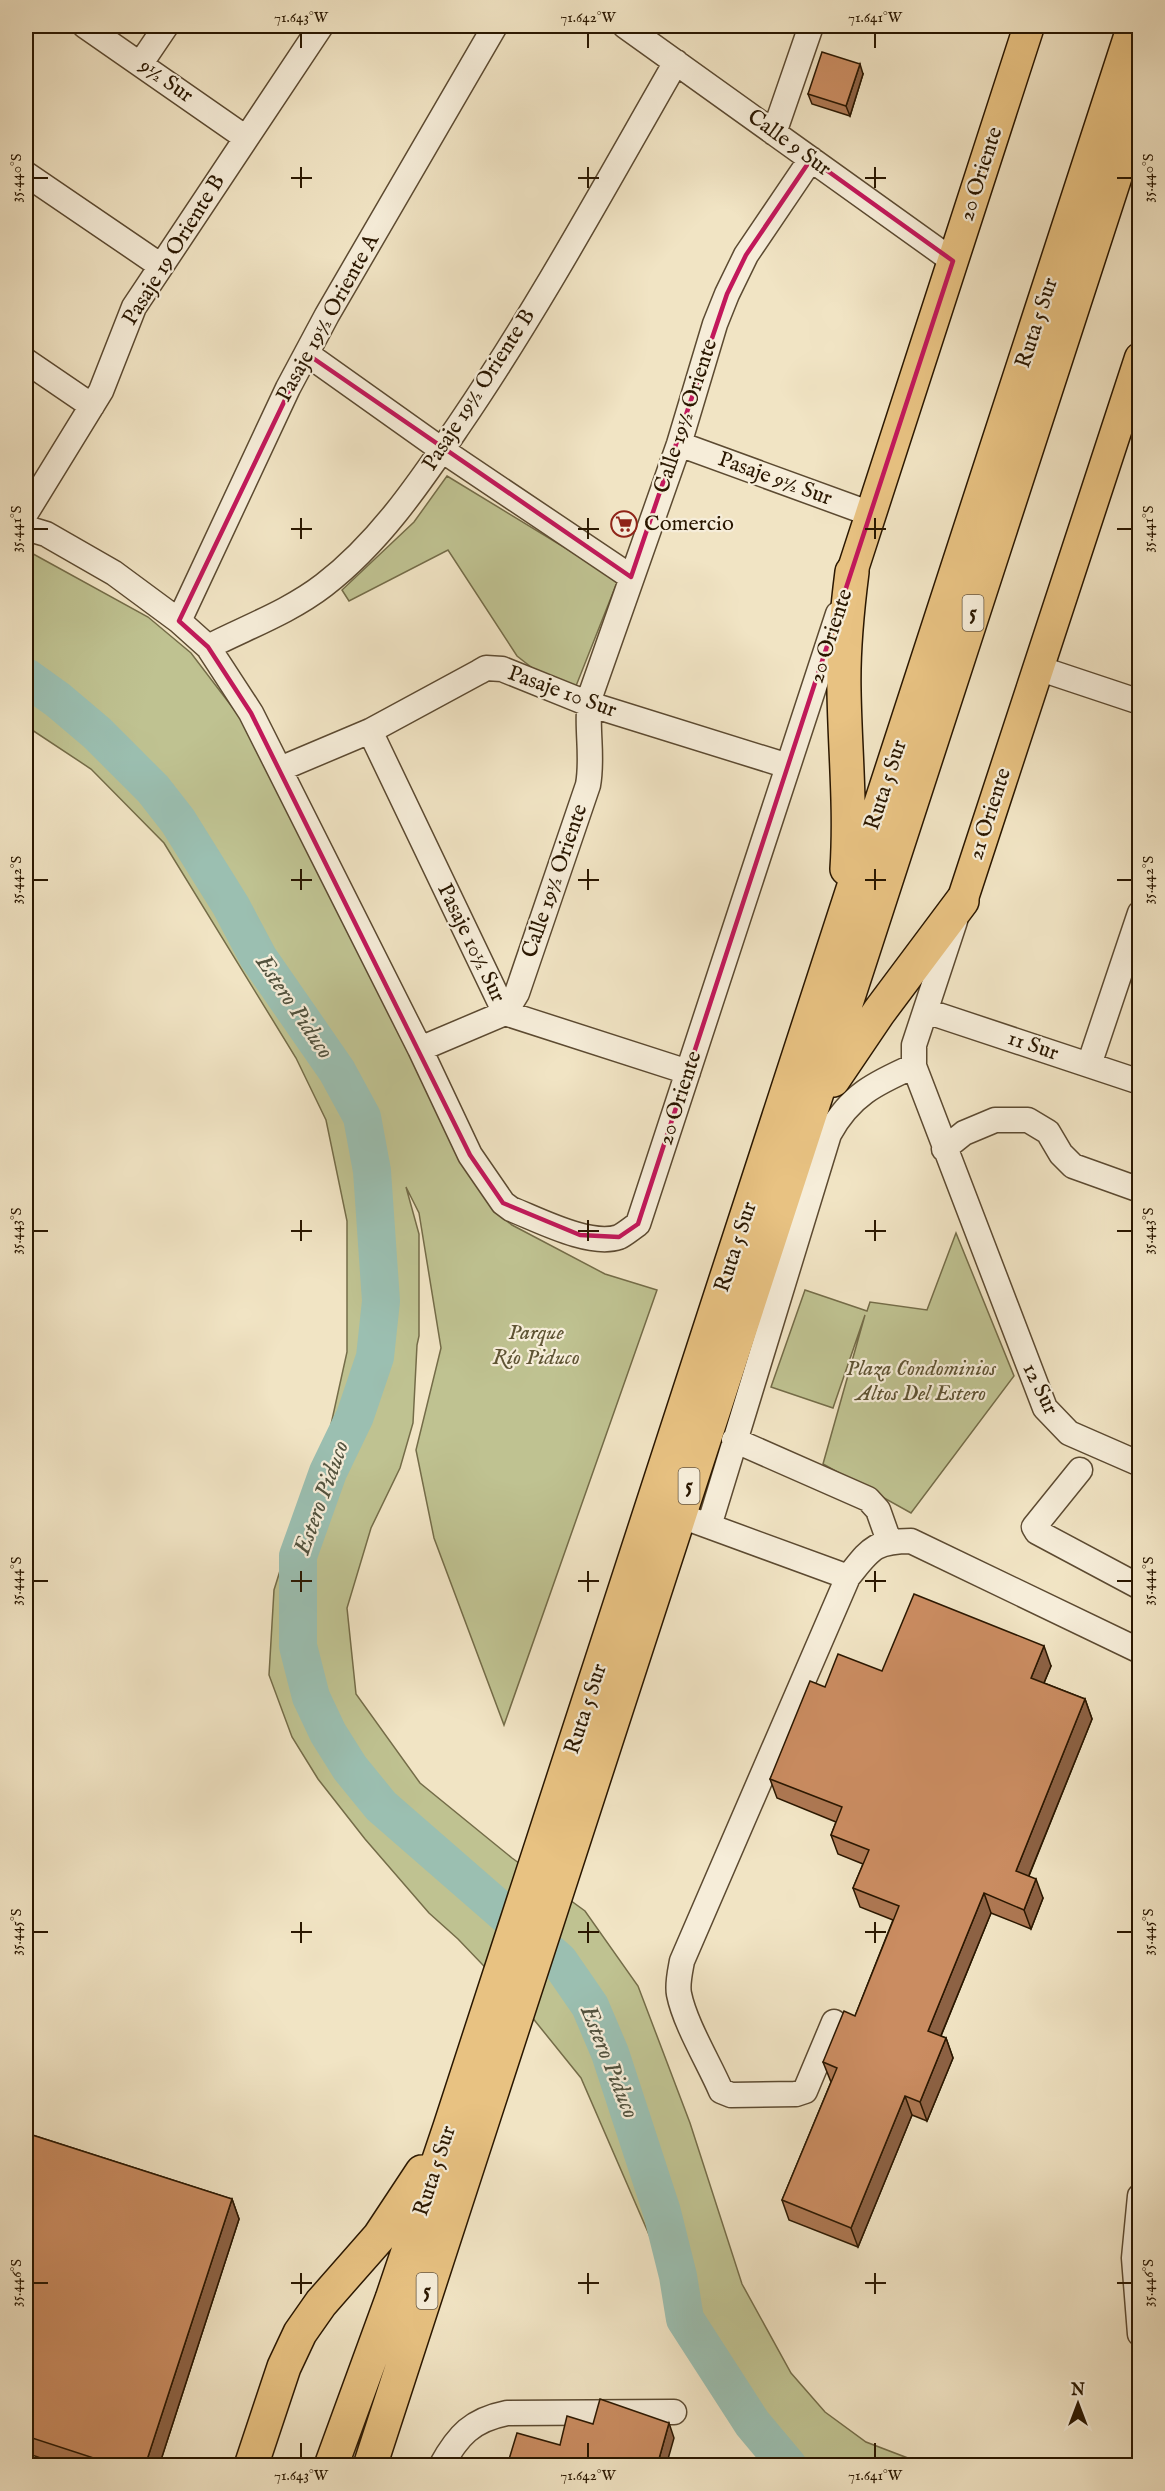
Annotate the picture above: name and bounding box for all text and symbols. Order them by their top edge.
text: 71.643°W [274,8,329,27]
text: 71.642°W [560,8,616,27]
text: 71.641°W [848,8,903,27]
street label: 9½ Sur [133,52,199,110]
street label: Calle 9 Sur [741,103,837,183]
street label: 20 Oriente [953,123,1009,225]
text: 35.440°S [7,154,26,202]
text: 35.440°S [1139,154,1158,202]
street label: Pasaje 19 Oriente B [116,169,232,331]
street label: Pasaje 19½ Oriente A [270,228,386,407]
street label: Ruta 5 Sur [1009,274,1065,372]
street label: Pasaje 19½ Oriente B [416,304,542,476]
street label: Calle 19½ Oriente [648,335,724,497]
street label: Pasaje 9½ Sur [714,445,836,513]
text: 35.441°S [7,505,26,553]
text: 35.441°S [1139,505,1158,553]
supermarket icon: Comercio [609,509,639,539]
place label: Comercio [644,510,734,538]
street label: 20 Oriente [803,585,859,687]
road number: 5 [962,595,984,631]
street label: Pasaje 10 Sur [504,659,620,725]
street label: Ruta 5 Sur [858,736,914,834]
street label: 21 Oriente [962,765,1018,863]
street label: Calle 19½ Oriente [516,800,594,962]
text: 35.442°S [7,856,26,904]
text: 35.442°S [1139,856,1158,904]
street label: Pasaje 10½ Sur [430,879,512,1007]
water label: Estero Piduco [247,948,340,1065]
street label: 11 Sur [1004,1024,1062,1068]
street label: 20 Oriente [652,1047,708,1149]
street label: Ruta 5 Sur [708,1198,764,1296]
text: 35.443°S [7,1207,26,1255]
text: 35.443°S [1139,1207,1158,1255]
park label: Parque Río Piduco [492,1319,580,1372]
park label: Plaza Condominios Altos Del Estero [846,1355,997,1408]
street label: 12 Sur [1016,1359,1064,1419]
water label: Estero Piduco [287,1437,357,1560]
road number: 5 [678,1468,700,1504]
text: 35.444°S [7,1557,26,1605]
text: 35.444°S [1139,1557,1158,1605]
street label: Ruta 5 Sur [558,1660,614,1758]
text: 35.445°S [7,1909,26,1955]
text: 35.445°S [1139,1909,1158,1955]
water label: Estero Piduco [572,2000,646,2123]
street label: Ruta 5 Sur [407,2122,463,2220]
text: 35.446°S [7,2259,26,2307]
text: 35.446°S [1139,2259,1158,2307]
road number: 5 [416,2273,438,2309]
north arrow [1048,2374,1108,2434]
text: N [1070,2381,1085,2401]
text: 71.643°W [274,2466,329,2485]
text: 71.642°W [560,2466,616,2485]
text: 71.641°W [848,2466,903,2485]

